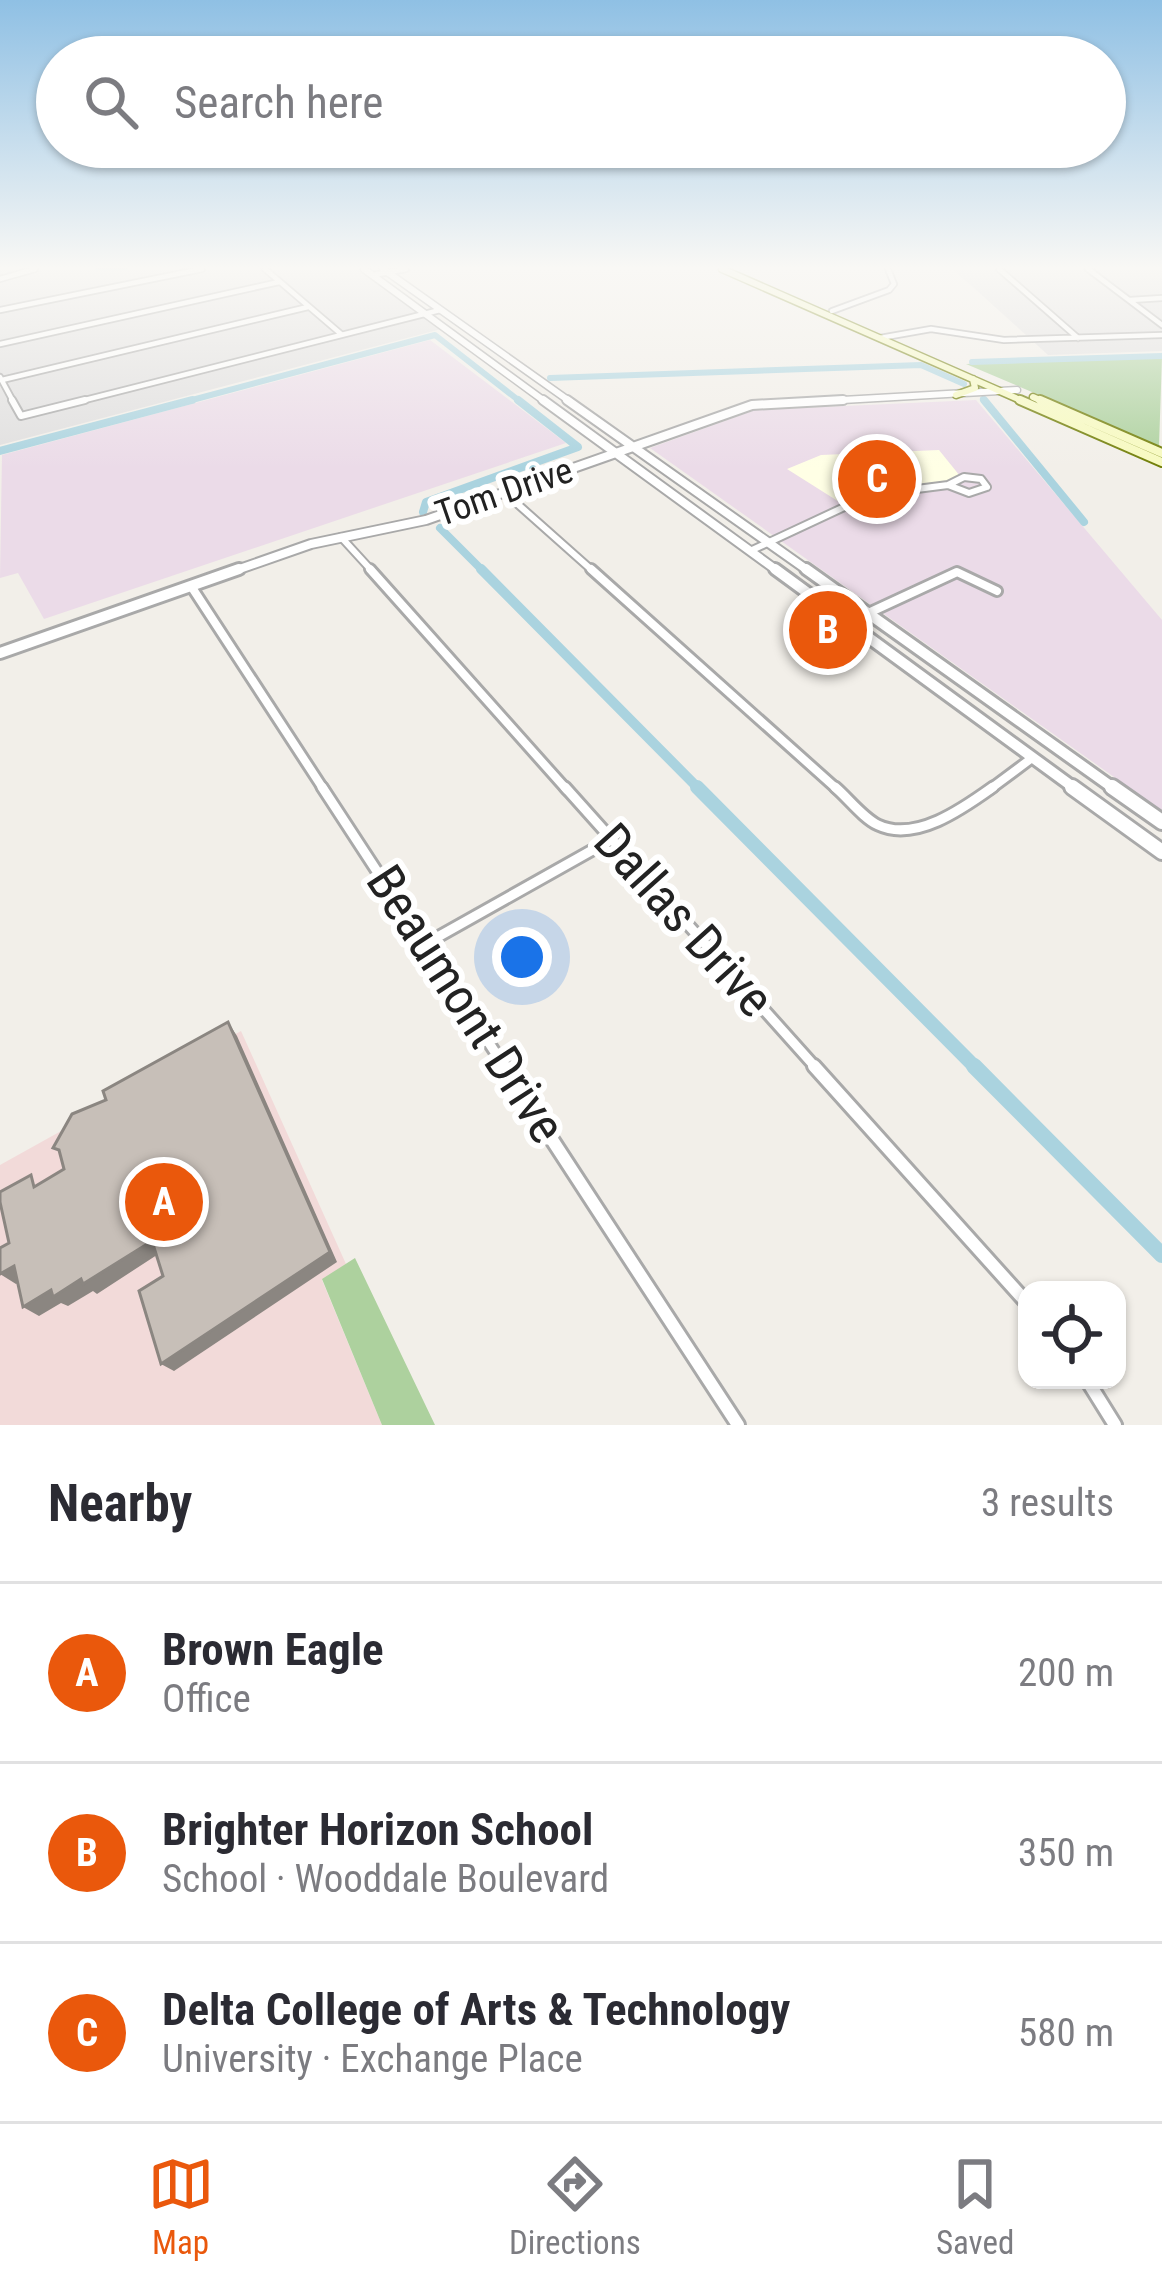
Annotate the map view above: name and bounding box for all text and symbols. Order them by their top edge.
search box [36,36,1126,168]
icon: search [78,69,144,135]
text: Search here [174,76,383,129]
pin: C [838,434,916,524]
street label: Tom Drive [430,449,578,535]
pin: B [789,585,867,675]
street label: Dallas Drive [582,812,786,1028]
street label: Beaumont Drive [355,855,577,1153]
your location [492,927,552,987]
pin: A [125,1157,203,1247]
map controls [1018,1281,1126,1389]
button: locate [1018,1281,1126,1389]
text: Nearby [48,1474,192,1533]
text: 3 results [981,1480,1114,1526]
text: Brown Eagle [162,1623,384,1676]
text: A [75,1650,99,1696]
text: 200 m [1018,1650,1114,1696]
text: Office [162,1676,251,1722]
text: Brighter Horizon School [162,1803,593,1856]
text: B [76,1830,98,1876]
text: 350 m [1018,1830,1114,1876]
text: School · Wooddale Boulevard [162,1856,609,1902]
text: Delta College of Arts & Technology [162,1983,790,2036]
text: C [76,2010,98,2056]
text: 580 m [1018,2010,1114,2056]
text: University · Exchange Place [162,2036,583,2082]
tab: Map [148,2151,214,2262]
tab: Directions [509,2151,641,2262]
tab: Saved [936,2151,1014,2262]

